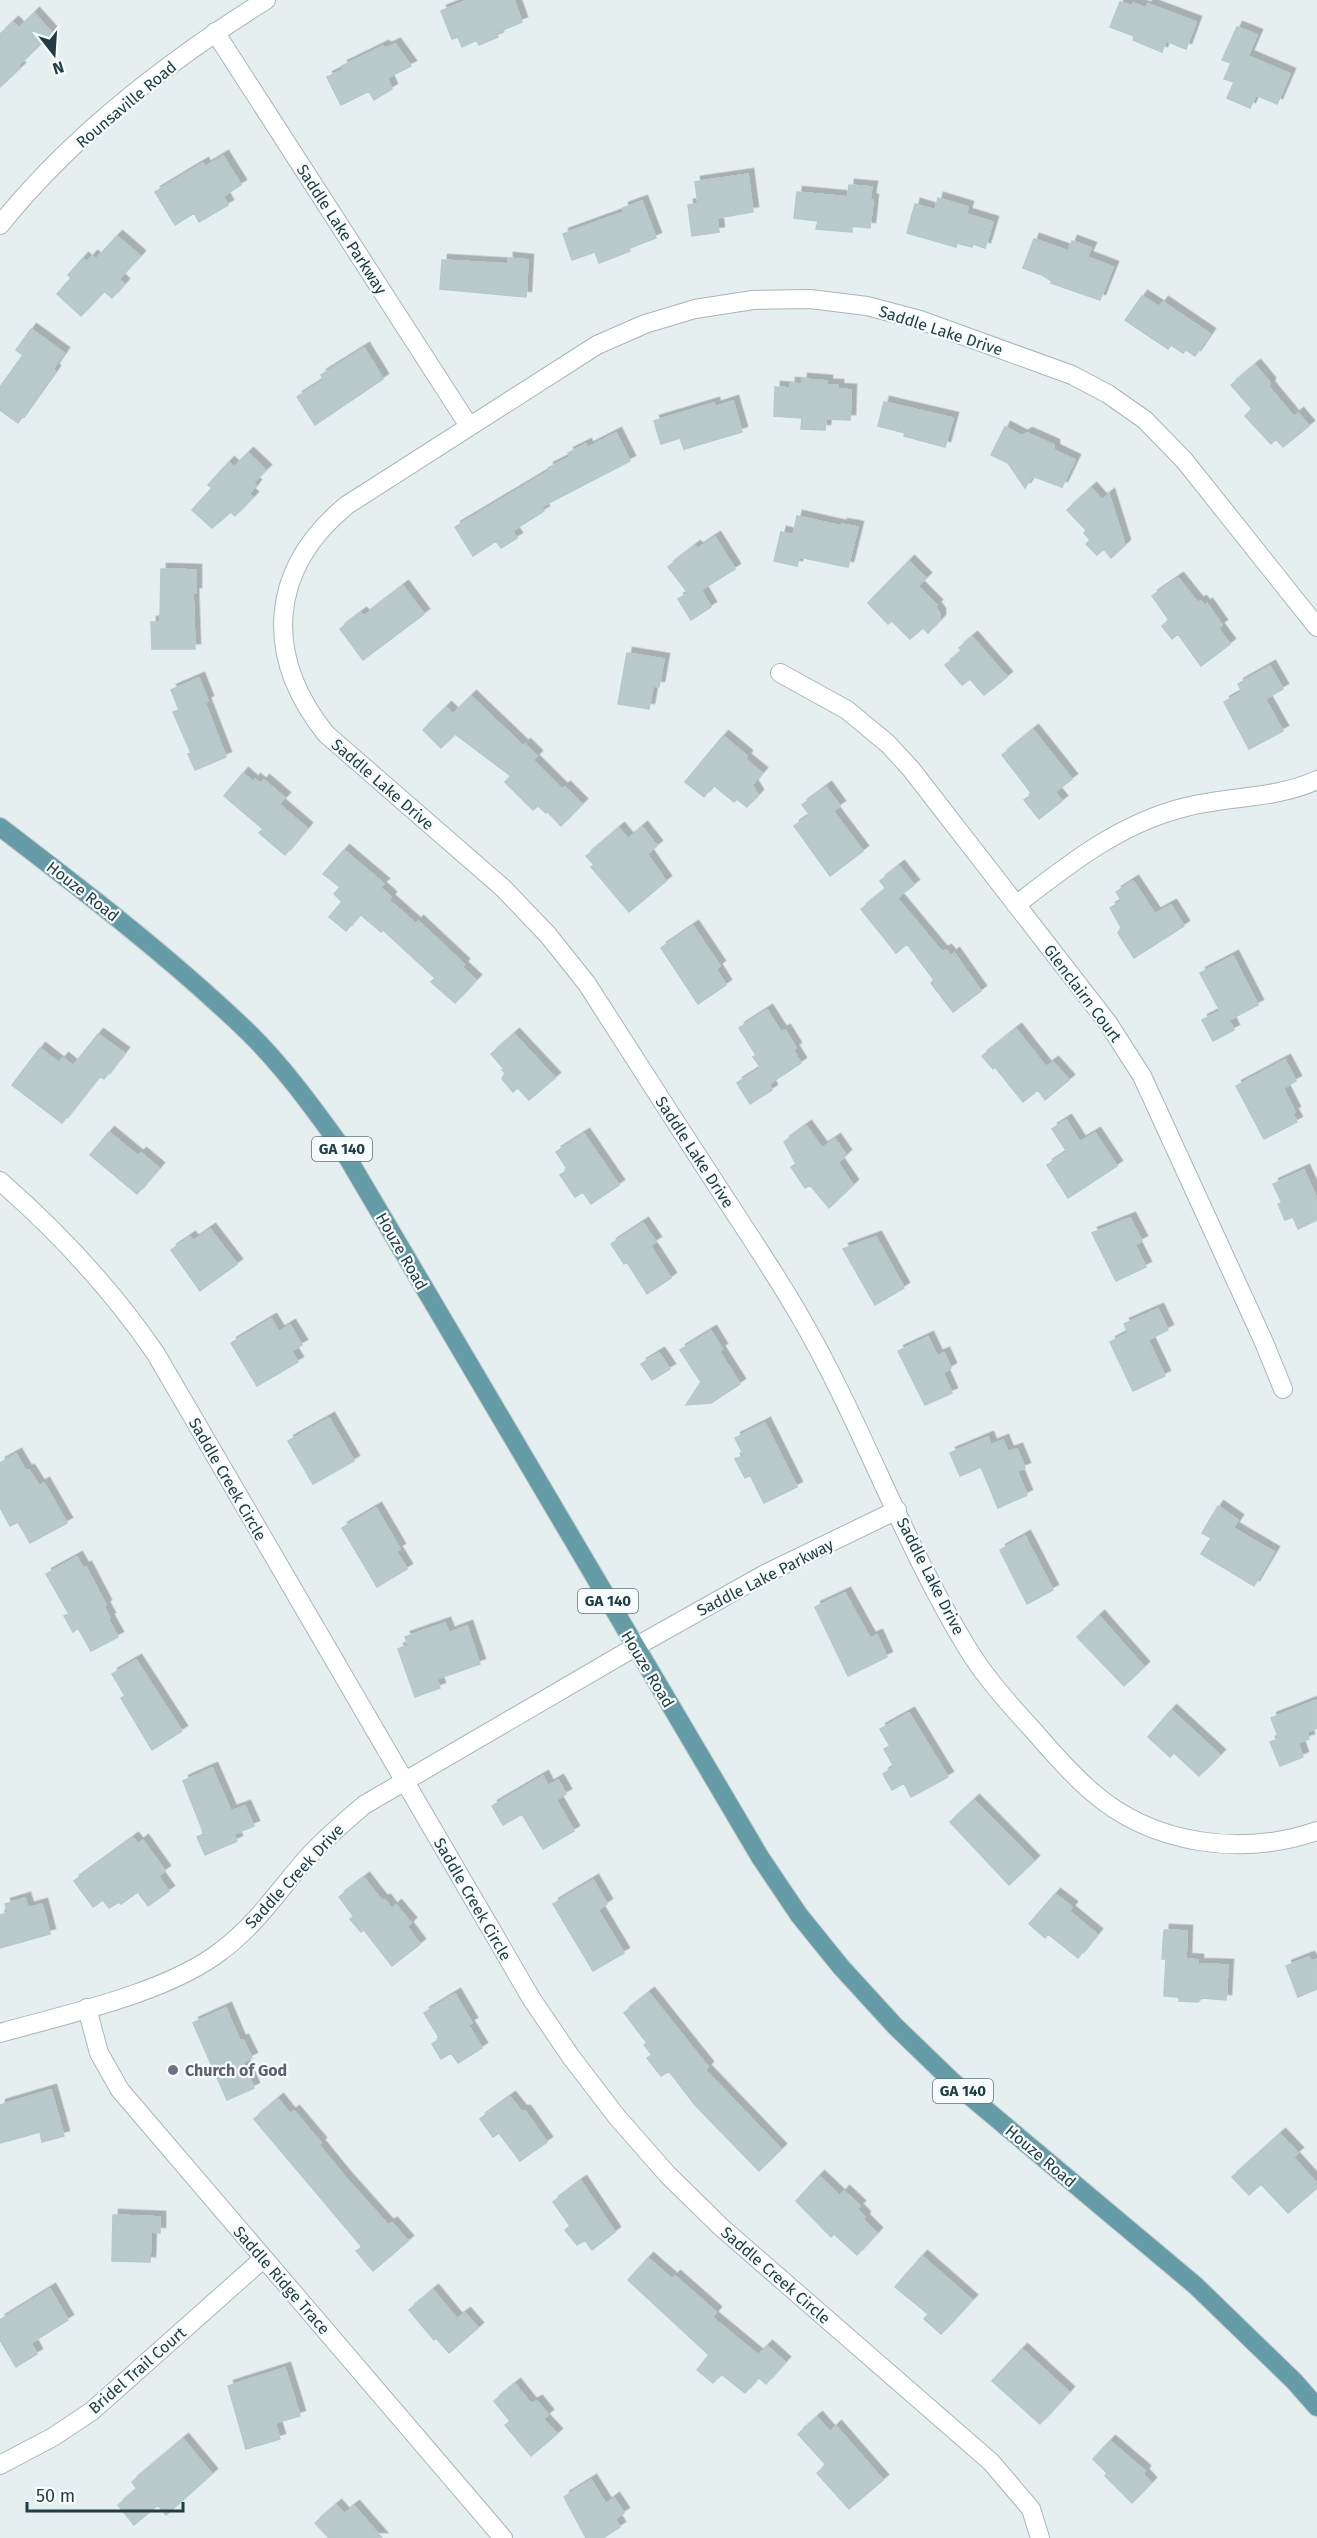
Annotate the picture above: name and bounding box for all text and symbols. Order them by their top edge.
north arrow [24,24,84,84]
text: N [50,57,66,79]
street label: Rounsaville Road [72,57,180,152]
street label: Saddle Lake Parkway [293,161,391,298]
street label: Saddle Lake Drive [876,301,1005,359]
street label: Saddle Lake Drive [328,735,438,834]
street label: Houze Road [43,857,123,925]
street label: Glenclairn Court [1040,941,1126,1046]
street label: Saddle Lake Drive [651,1093,738,1212]
road number: GA 140 [312,1137,372,1161]
street label: Houze Road [372,1209,431,1293]
street label: Saddle Creek Circle [185,1415,270,1544]
street label: Saddle Lake Drive [893,1514,968,1638]
street label: Saddle Lake Parkway [694,1535,837,1620]
road number: GA 140 [578,1589,638,1613]
street label: Houze Road [617,1627,678,1711]
street label: Saddle Creek Drive [241,1820,348,1933]
street label: Saddle Creek Circle [430,1835,515,1964]
place label: Church of God [185,2061,287,2080]
marker: Church of God [166,2063,180,2077]
road number: GA 140 [933,2079,993,2103]
street label: Houze Road [1002,2121,1080,2191]
street label: Saddle Ridge Trace [229,2222,334,2338]
street label: Saddle Creek Circle [717,2223,834,2328]
street label: Bridel Trail Court [85,2323,190,2418]
scale bar [27,2475,183,2513]
text: 50 m [36,2485,75,2507]

